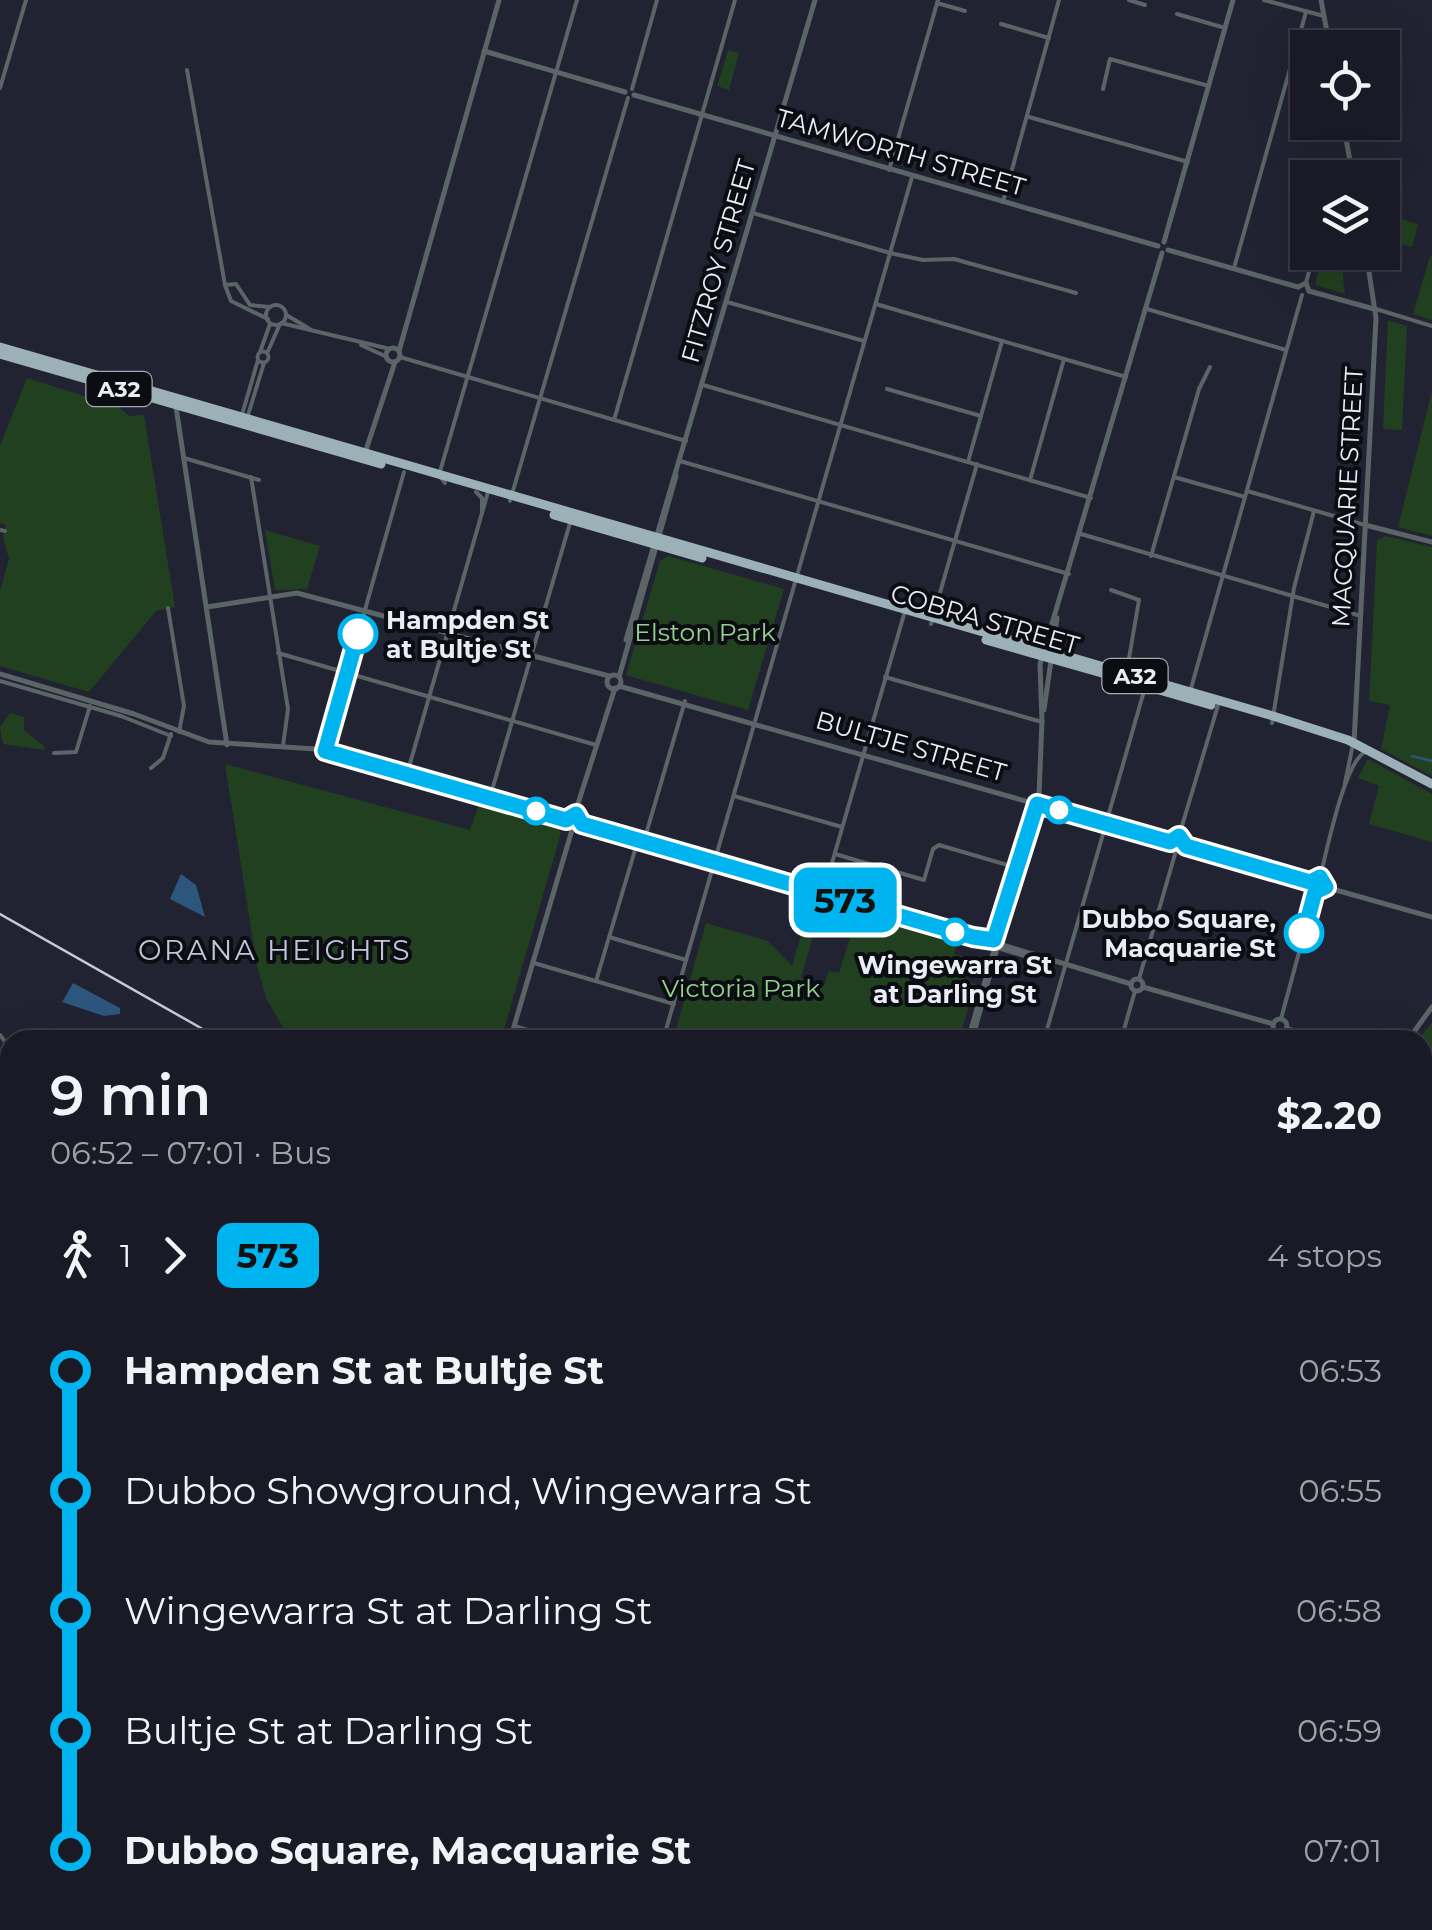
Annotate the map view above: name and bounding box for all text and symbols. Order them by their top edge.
map controls [1290,30,1400,270]
button: locate [1290,30,1400,140]
street label: TAMWORTH STREET [773,102,1030,202]
street label: FITZROY STREET [675,155,762,366]
button: layers [1290,160,1400,270]
street label: MACQUARIE STREET [1325,365,1369,628]
road number: A32 [86,372,152,406]
street label: COBRA STREET [887,578,1083,660]
place label: Hampden St at Bultje St [386,605,549,664]
marker: Hampden St at Bultje St [339,615,377,653]
park label: Elston Park [634,617,776,647]
road number: A32 [1102,659,1168,693]
street label: BULTJE STREET [812,704,1010,788]
unlabelled marker [1046,797,1072,823]
unlabelled marker [523,798,549,824]
line badge: 573 [788,868,902,932]
text: 573 [814,879,876,922]
place label: Dubbo Square, Macquarie St [1082,904,1276,963]
marker: Dubbo Square, Macquarie St [1285,914,1323,952]
marker: Wingewarra St at Darling St [942,919,968,945]
district label: ORANA HEIGHTS [138,933,412,967]
place label: Wingewarra St at Darling St [858,950,1053,1009]
park label: Victoria Park [662,973,820,1003]
text: 9 min [50,1062,211,1129]
text: $2.20 [1276,1092,1382,1139]
text: 06:52 – 07:01 · Bus [50,1133,331,1172]
icon: walk [50,1228,105,1283]
icon: forward [147,1228,202,1283]
text: 573 [237,1234,299,1277]
text: 1 [120,1236,132,1275]
text: 4 stops [1267,1236,1382,1275]
text: Hampden St at Bultje St [124,1347,604,1394]
text: 06:53 [1299,1351,1382,1390]
text: Dubbo Showground, Wingewarra St [124,1467,812,1514]
text: 06:55 [1298,1471,1382,1510]
text: Wingewarra St at Darling St [124,1587,652,1634]
text: 06:58 [1296,1591,1382,1630]
text: Bultje St at Darling St [124,1707,533,1754]
text: 06:59 [1297,1711,1382,1750]
text: Dubbo Square, Macquarie St [124,1827,691,1874]
text: 07:01 [1303,1831,1382,1870]

